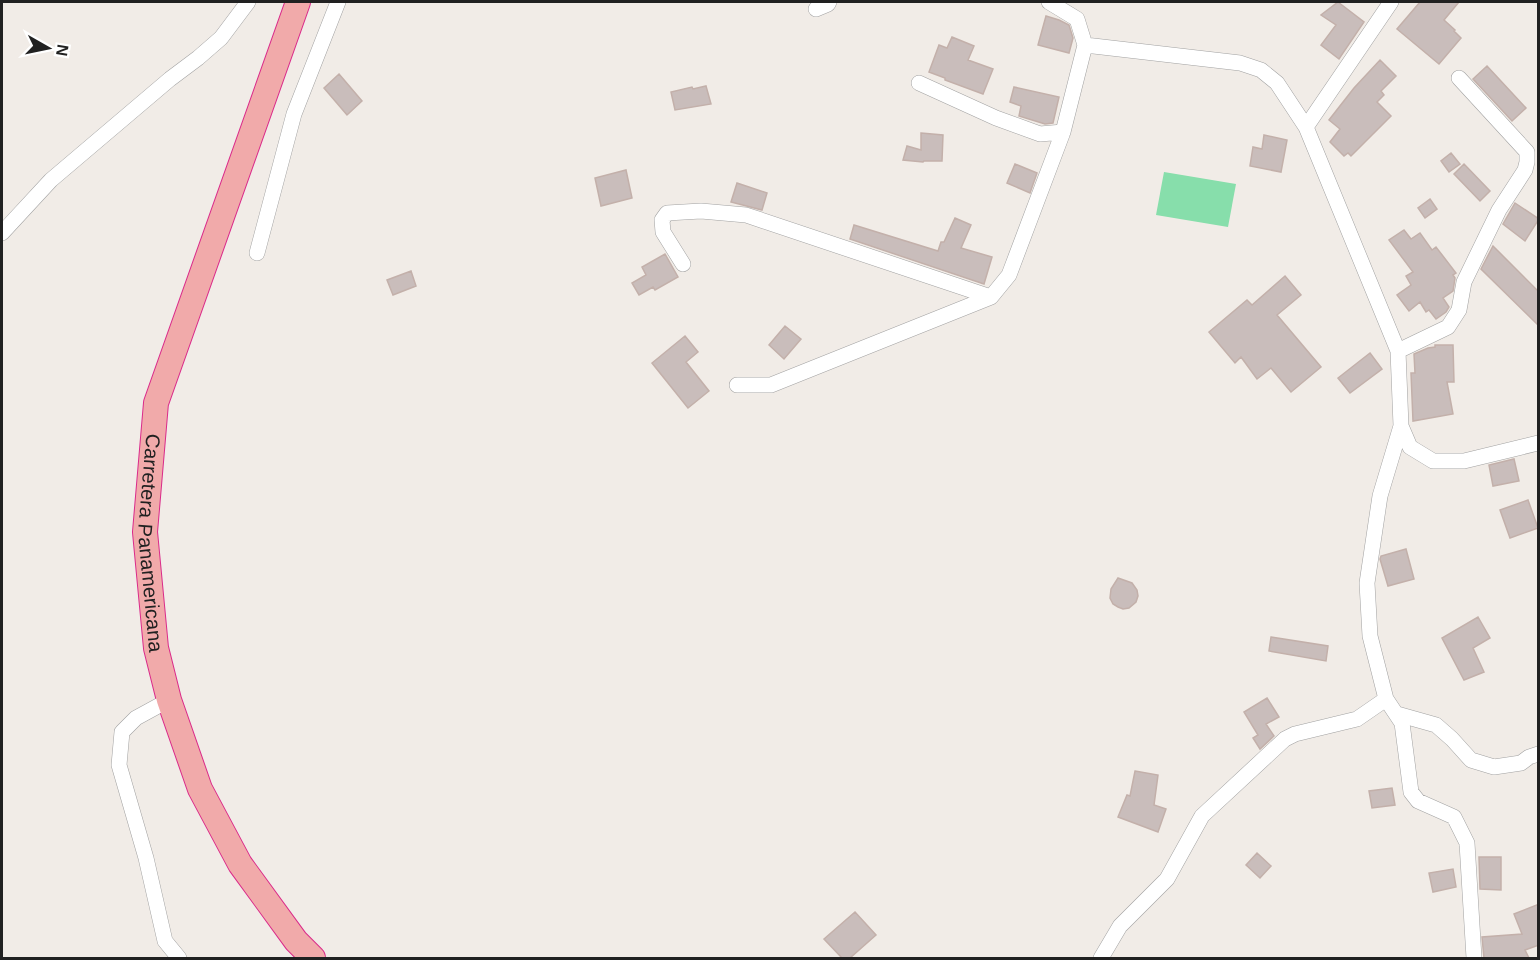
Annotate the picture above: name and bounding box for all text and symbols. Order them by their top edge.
north arrow [18,18,78,78]
text: N [53,43,72,57]
street label: Carretera Panamericana [134,433,167,654]

